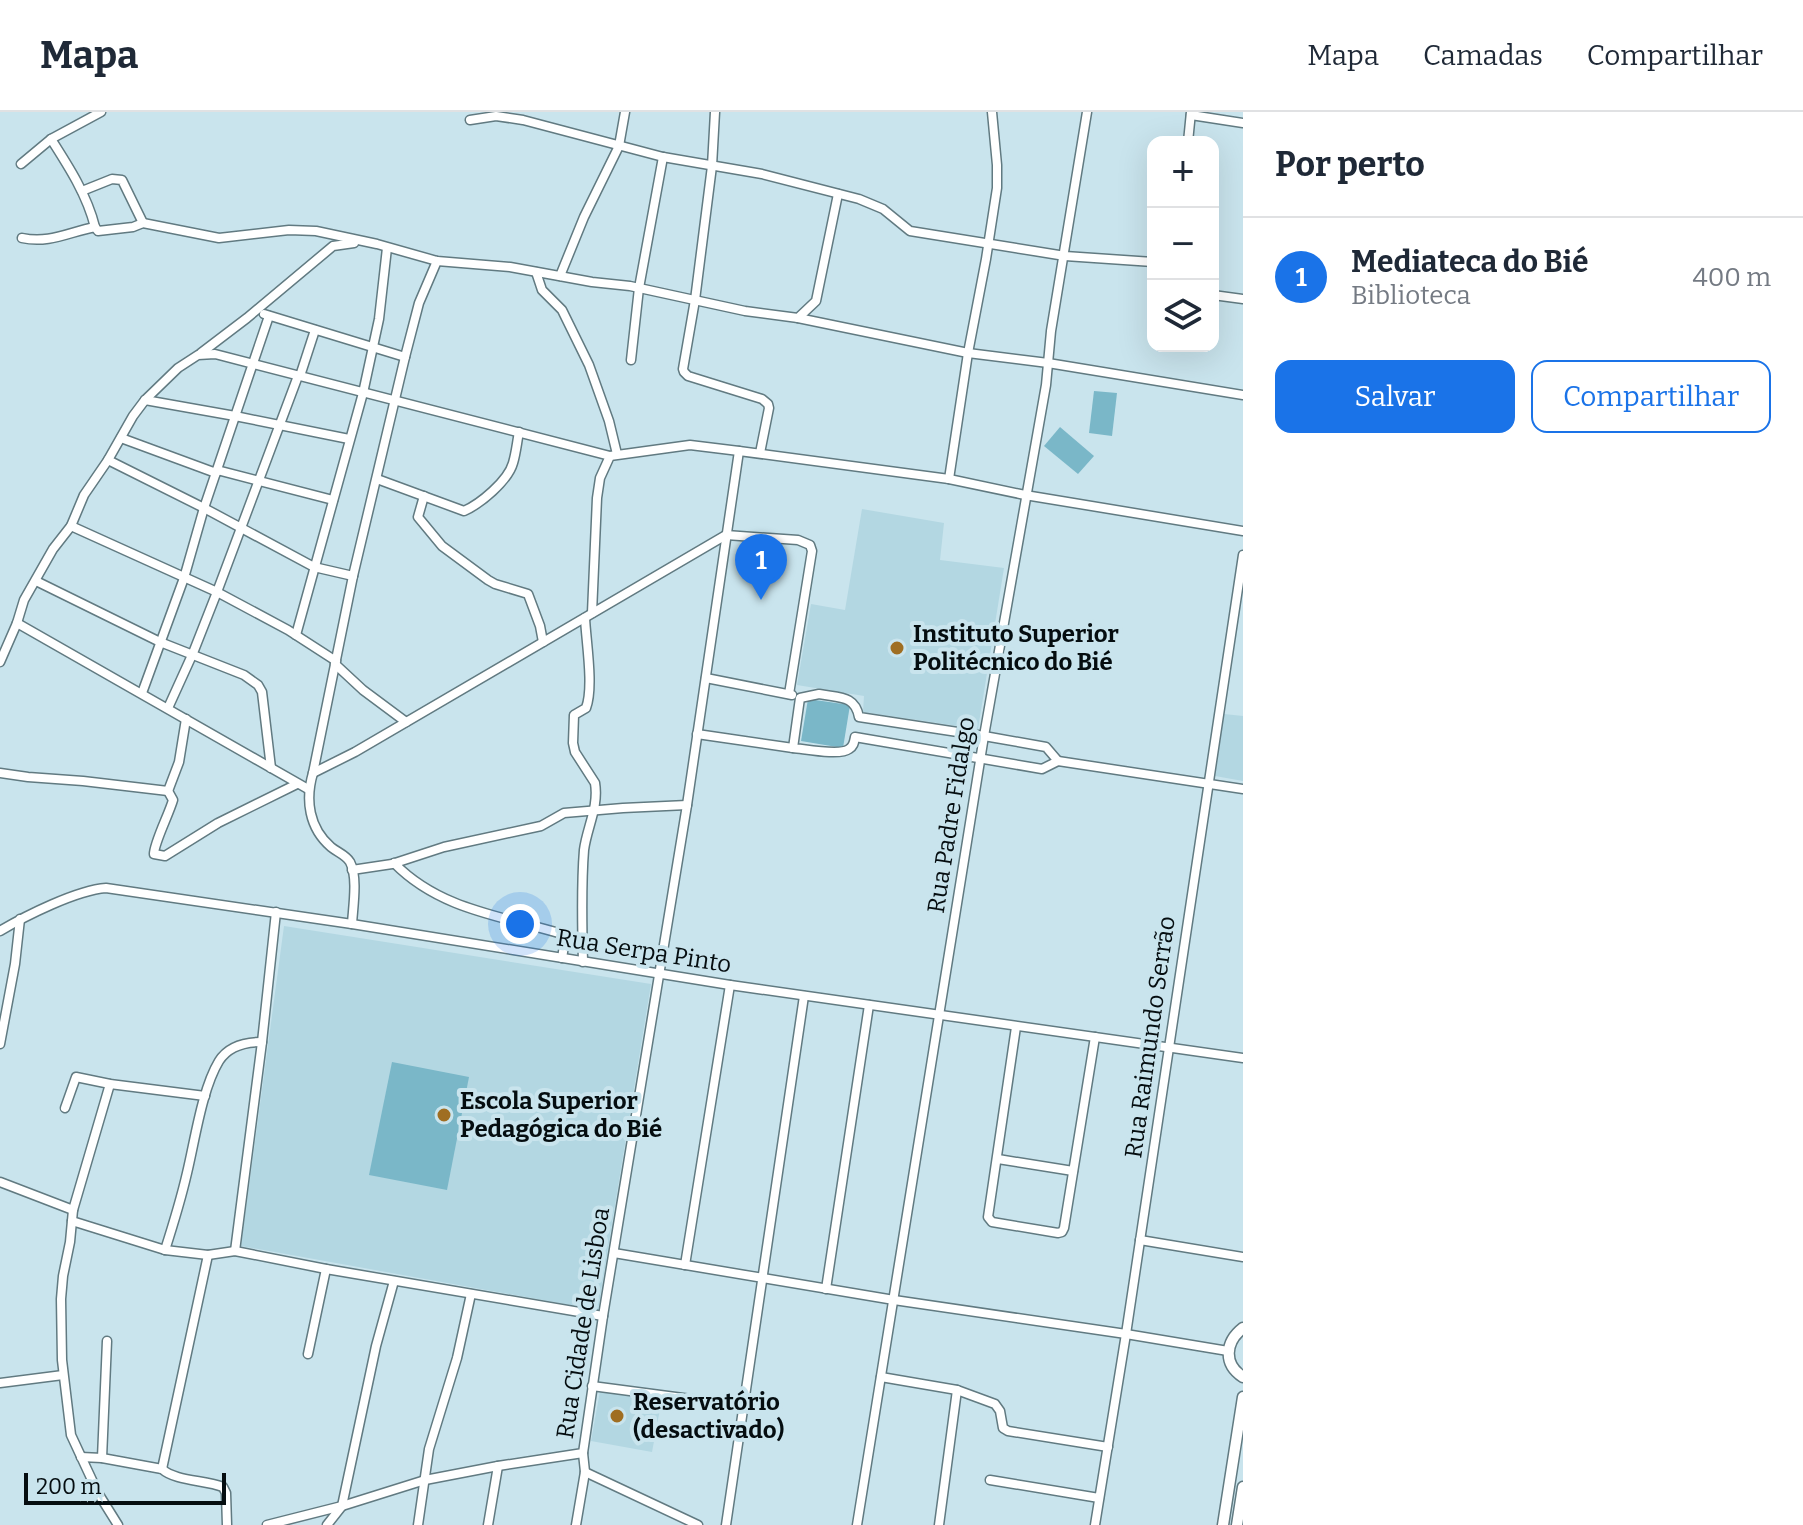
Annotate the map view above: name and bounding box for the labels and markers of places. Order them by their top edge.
pin: 1 [735,534,787,600]
place label: Instituto Superior Politécnico do Bié [913,620,1119,676]
marker: Instituto Superior Politécnico do Bié [888,639,906,657]
place label: Escola Superior Pedagógica do Bié [460,1087,662,1143]
marker: Escola Superior Pedagógica do Bié [435,1106,453,1124]
place label: Reservatório (desactivado) [633,1388,784,1444]
marker: Reservatório (desactivado) [608,1407,626,1425]

